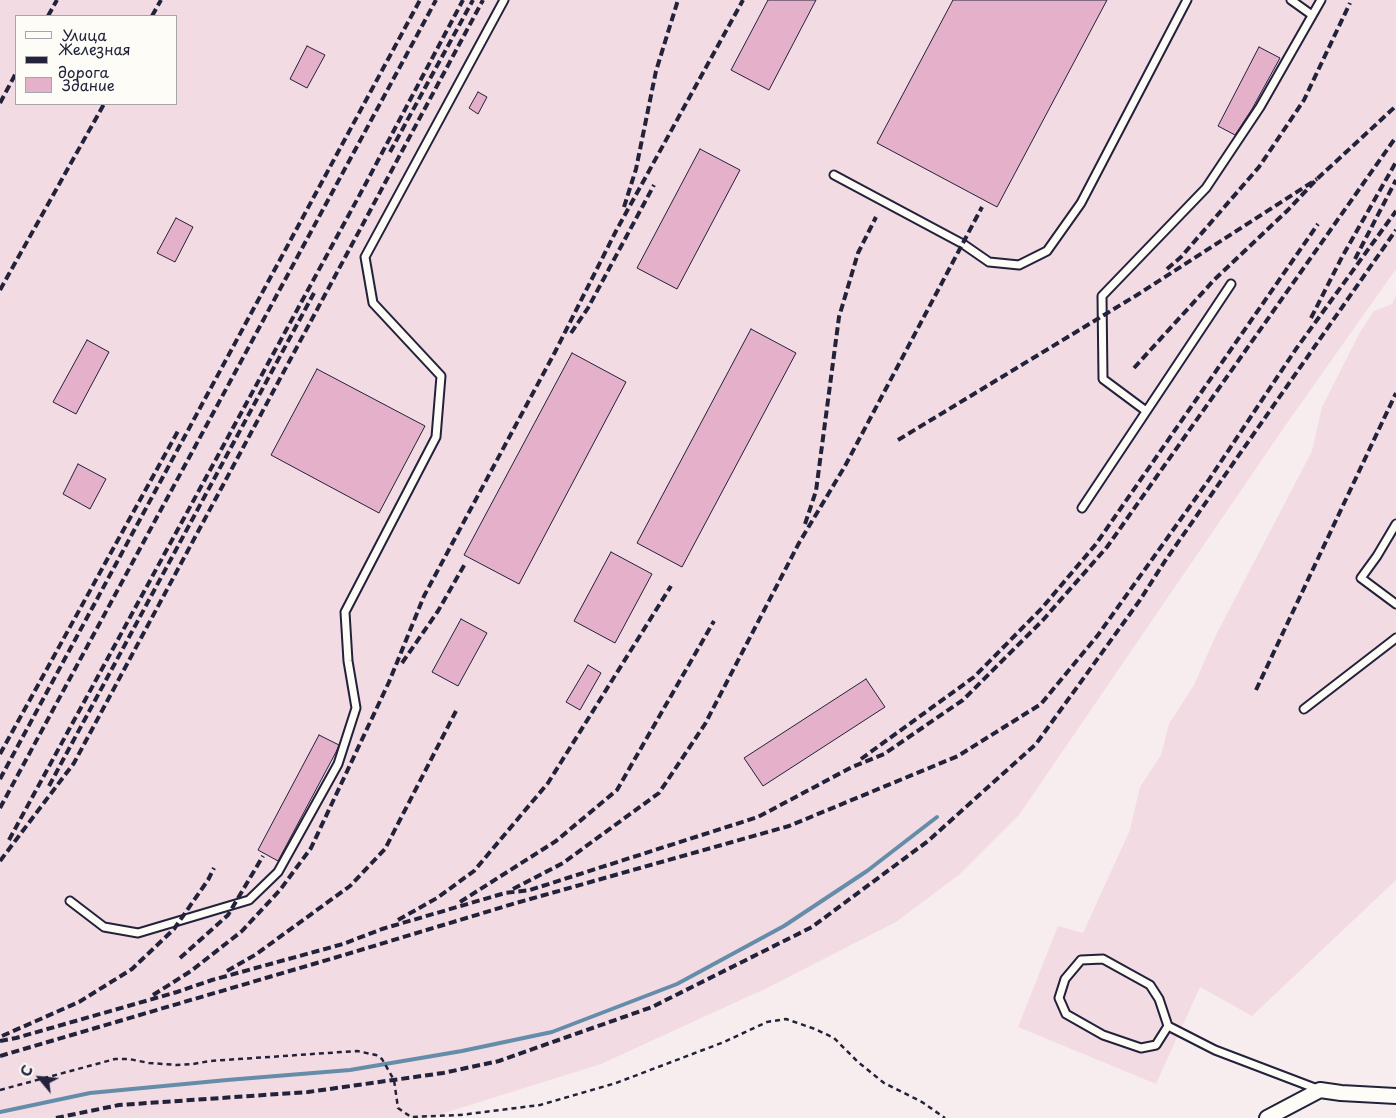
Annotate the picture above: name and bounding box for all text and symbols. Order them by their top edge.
legend [15,15,178,105]
text: Улица [62,23,107,46]
text: Железная дорога [58,37,131,83]
text: Здание [62,73,115,96]
north arrow [15,1053,65,1103]
text: С [15,1061,38,1080]

